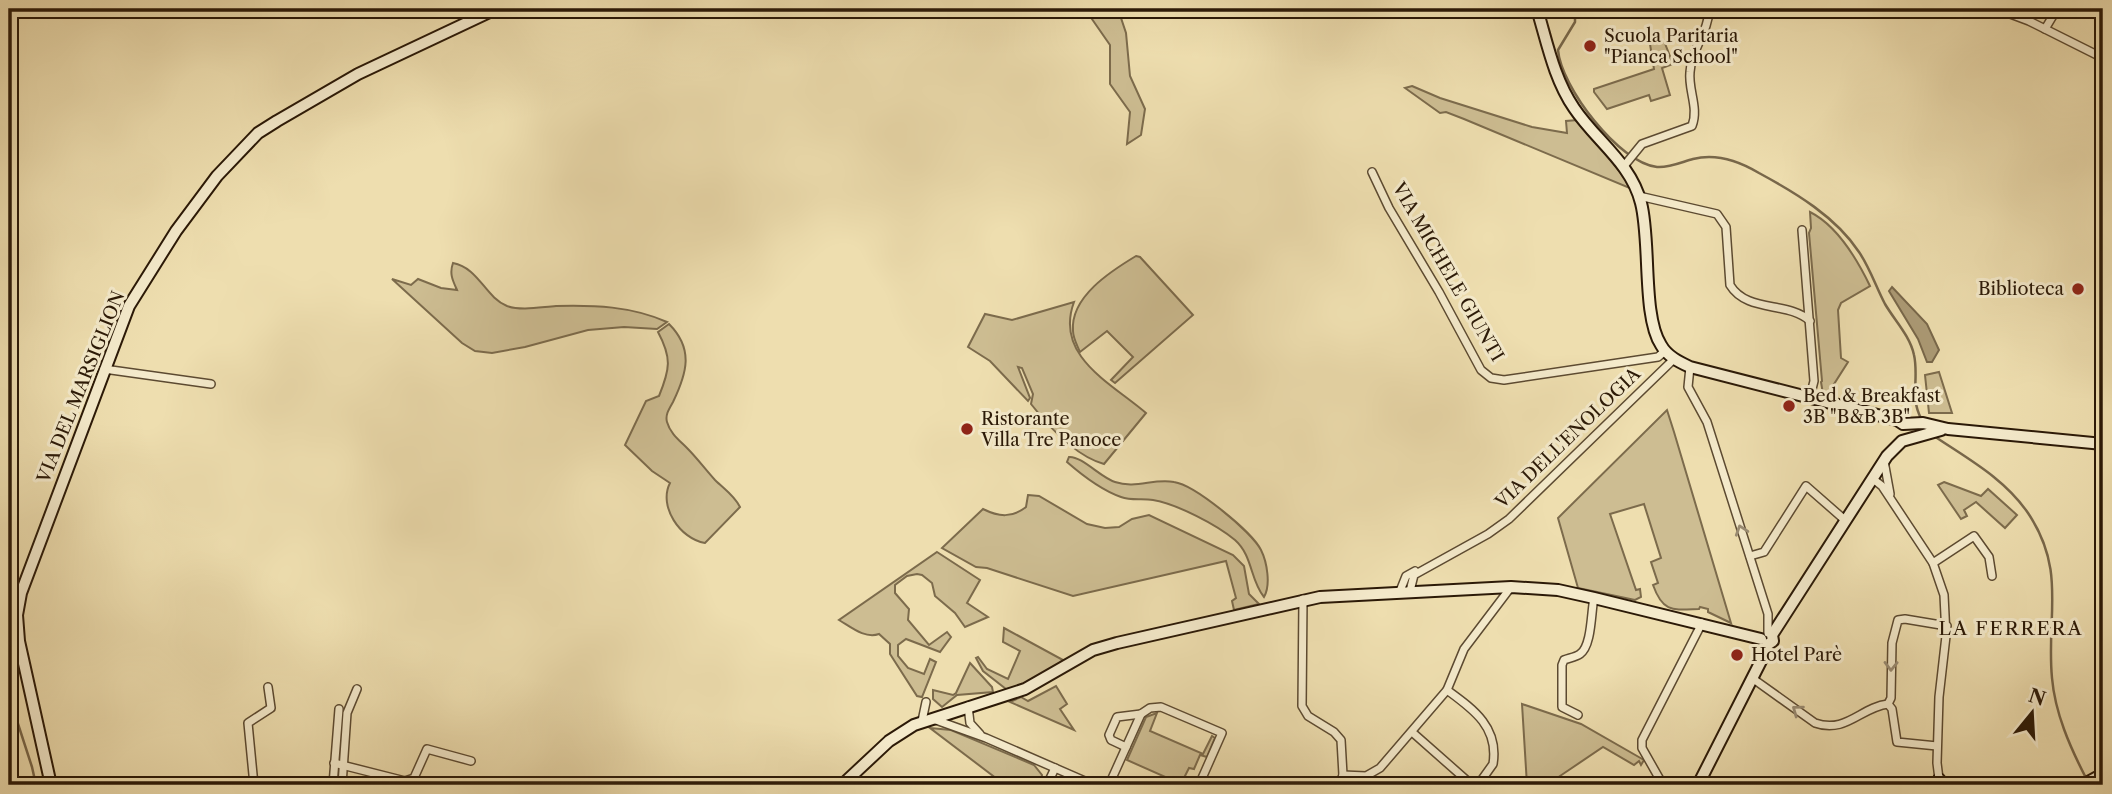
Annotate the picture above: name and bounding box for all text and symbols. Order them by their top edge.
place label: Scuola Paritaria "Pianca School" [1604,25,1739,68]
marker: Scuola Paritaria "Pianca School" [1582,38,1598,54]
street label: VIA MICHELE GIUNTI [1387,178,1508,365]
place label: Biblioteca [1978,278,2064,300]
marker: Biblioteca [2070,281,2086,297]
street label: VIA DEL MARSIGLION [32,288,130,487]
street label: VIA DELL'ENOLOGIA [1490,362,1646,514]
place label: Bed & Breakfast 3B "B&B 3B" [1803,385,1941,428]
marker: Bed & Breakfast 3B "B&B 3B" [1781,398,1797,414]
place label: Ristorante Villa Tre Panoce [980,408,1121,451]
marker: Ristorante Villa Tre Panoce [959,421,975,437]
one-way arrow [1735,525,1750,537]
district label: LA FERRERA [1938,617,2084,640]
place label: Hotel Parè [1751,644,1842,666]
marker: Hotel Parè [1729,647,1745,663]
one-way arrow [1883,661,1899,672]
north arrow [1996,678,2066,748]
text: N [2026,684,2049,711]
one-way arrow [1792,706,1805,718]

